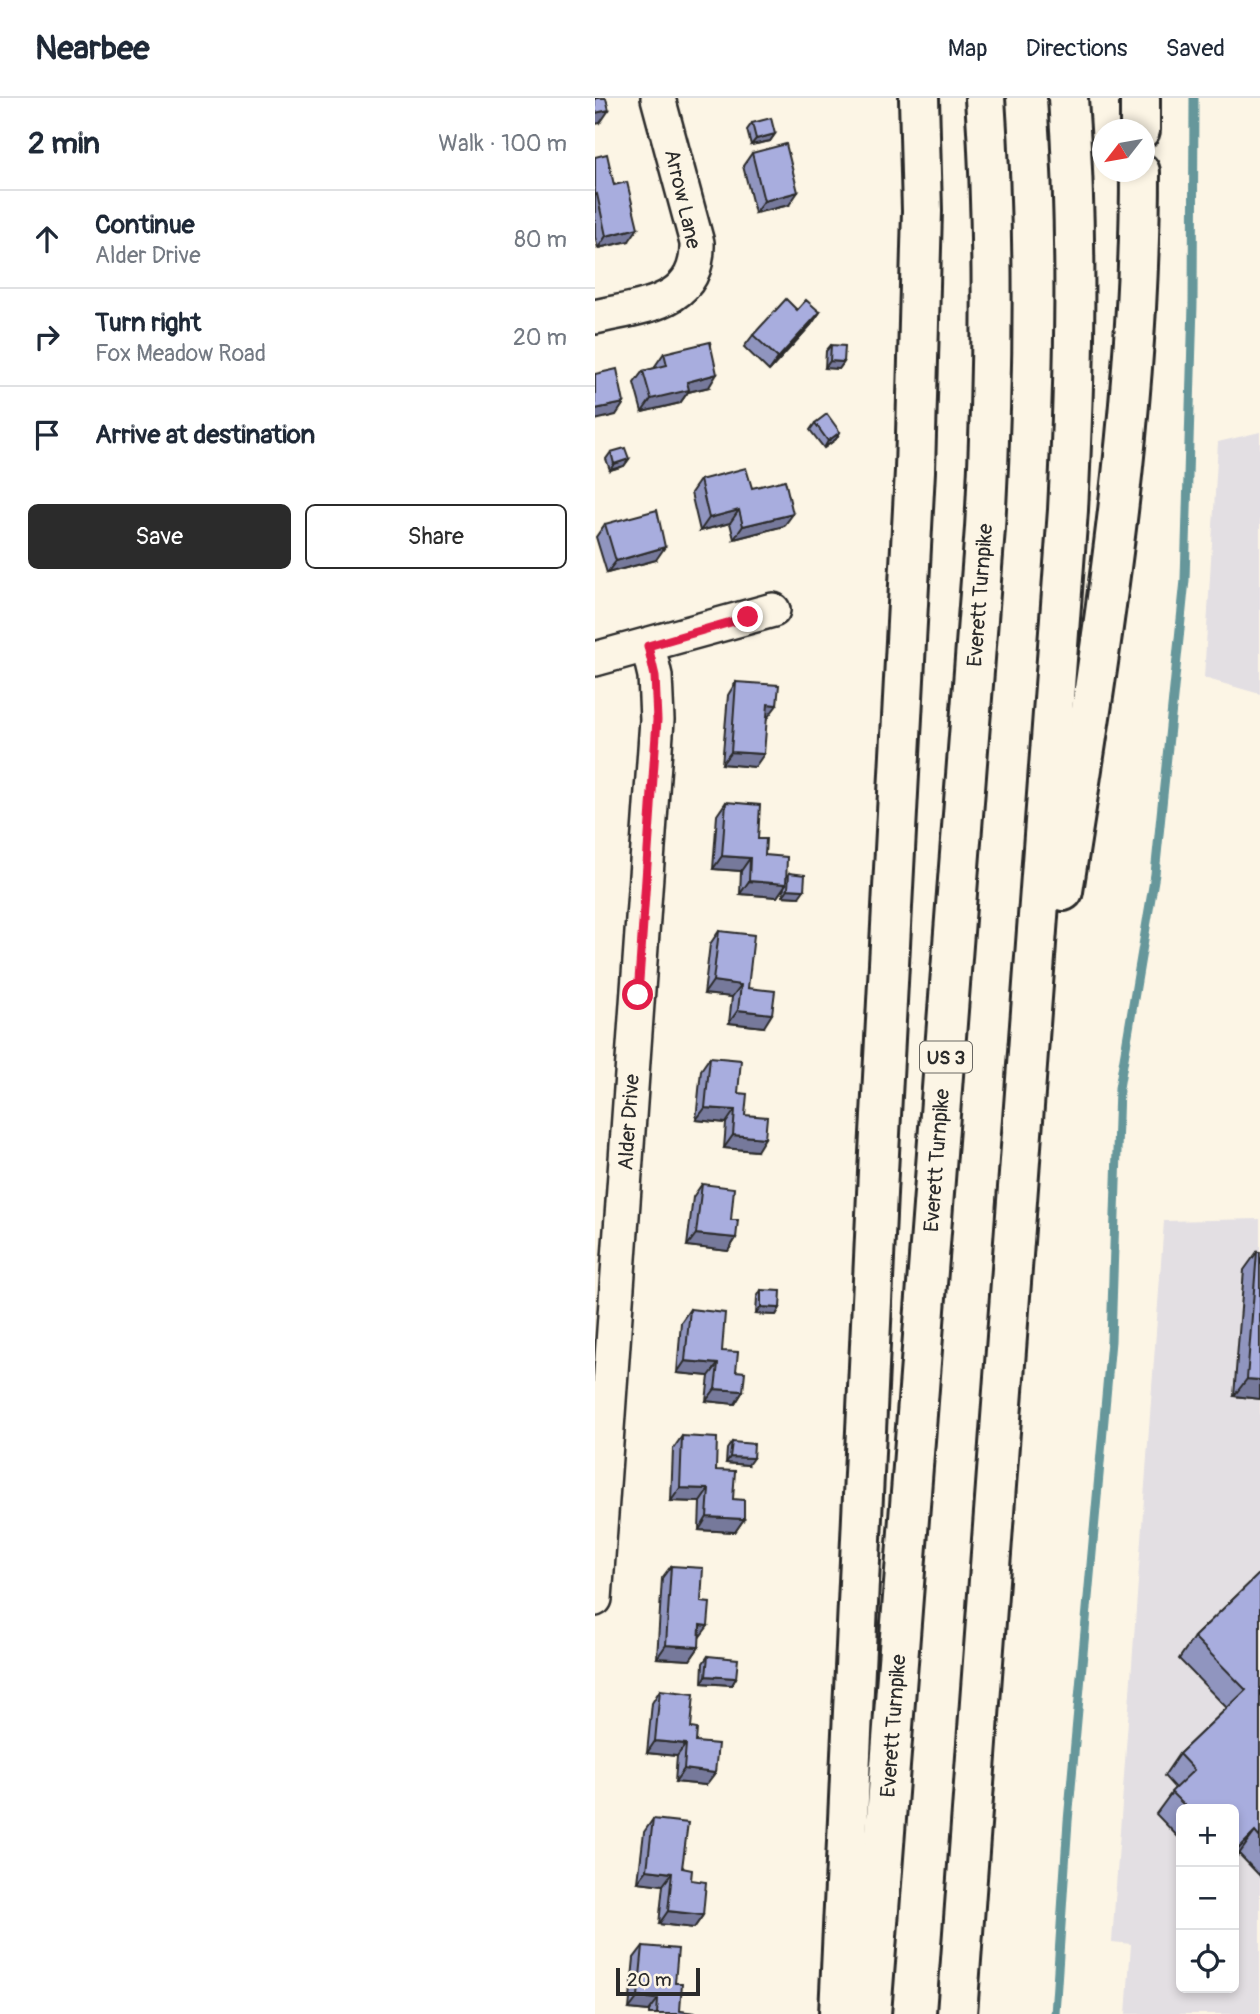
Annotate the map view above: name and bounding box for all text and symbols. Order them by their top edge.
text: Nearbee [35,28,149,69]
text: Map [948,34,988,63]
text: Directions [1026,34,1127,63]
text: Saved [1165,34,1225,63]
north arrow [1092,119,1155,182]
text: 2 min [28,125,100,162]
text: Walk · 100 m [438,129,567,158]
street label: Arrow Lane [658,147,707,252]
text: Continue [95,209,195,241]
icon: ahead [28,220,66,258]
text: 80 m [514,225,567,254]
text: Alder Drive [95,241,201,270]
text: Turn right [95,307,201,339]
icon: right [28,318,66,356]
text: 20 m [513,323,567,352]
text: Fox Meadow Road [95,339,266,368]
icon: arrive [28,416,66,454]
text: Arrive at destination [95,419,315,451]
button: Save [28,504,291,569]
button: Share [305,504,567,569]
street label: Everett Turnpike [961,522,999,668]
route end [732,601,763,632]
route start [622,979,653,1010]
road number: US 3 [920,1042,972,1072]
street label: Alder Drive [612,1073,646,1171]
street label: Everett Turnpike [918,1087,956,1233]
street label: Everett Turnpike [875,1653,913,1798]
map controls [1176,1804,1239,1993]
button: + [1176,1804,1239,1867]
button: − [1176,1867,1239,1930]
button: locate [1176,1930,1239,1993]
scale bar [616,1965,700,1997]
text: 20 m [627,1968,672,1992]

